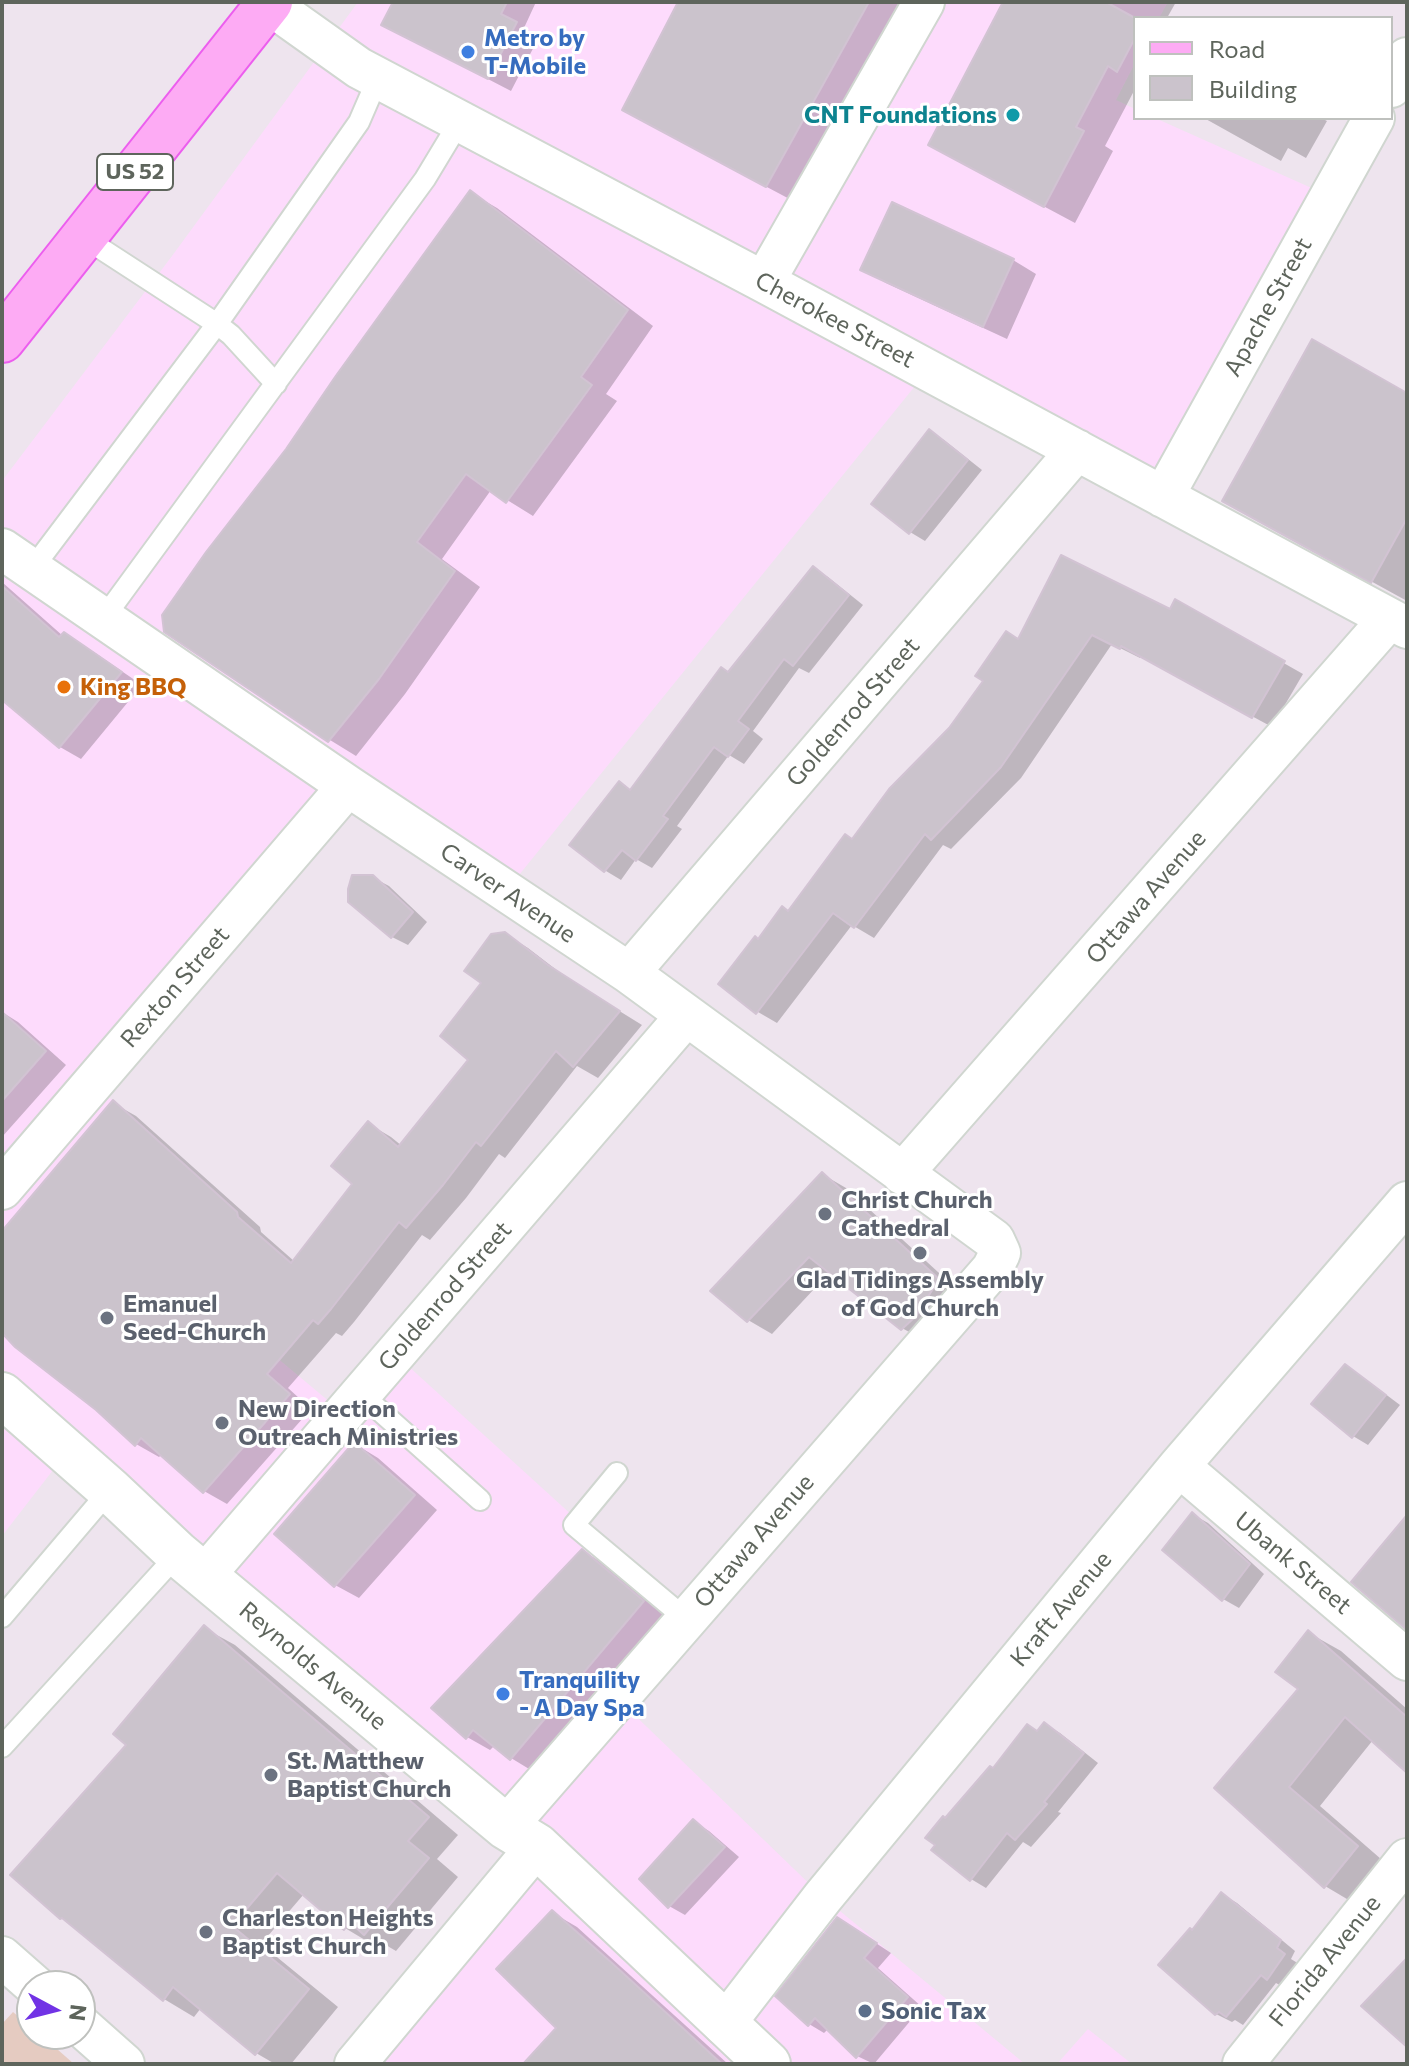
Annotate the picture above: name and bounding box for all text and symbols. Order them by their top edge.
legend [1133,16,1393,120]
place label: Metro by T-Mobile [484,24,586,80]
text: Road [1209,34,1265,63]
marker: Metro by T-Mobile [459,43,477,61]
text: Building [1209,74,1297,103]
place label: CNT Foundations [804,101,997,129]
marker: CNT Foundations [1004,106,1022,124]
road number: US 52 [97,154,173,190]
street label: Apache Street [1218,233,1318,381]
street label: Cherokee Street [750,266,920,374]
street label: Goldenrod Street [780,632,926,792]
place label: King BBQ [80,673,186,701]
marker: King BBQ [55,678,73,696]
street label: Ottawa Avenue [1080,824,1212,970]
street label: Carver Avenue [435,837,581,949]
street label: Rexton Street [115,921,235,1053]
place label: Christ Church Cathedral [841,1186,993,1242]
marker: Christ Church Cathedral [816,1205,834,1223]
street label: Goldenrod Street [372,1216,518,1376]
marker: Glad Tidings Assembly of God Church [911,1244,929,1262]
place label: Glad Tidings Assembly of God Church [796,1266,1044,1322]
place label: Emanuel Seed-Church [123,1290,266,1346]
marker: Emanuel Seed-Church [98,1309,116,1327]
place label: New Direction Outreach Ministries [238,1395,458,1451]
marker: New Direction Outreach Ministries [213,1414,231,1432]
street label: Ottawa Avenue [688,1468,820,1614]
street label: Ubank Street [1229,1506,1357,1620]
street label: Kraft Avenue [1004,1545,1118,1673]
street label: Reynolds Avenue [233,1596,393,1736]
place label: Tranquility - A Day Spa [519,1666,645,1722]
marker: Tranquility - A Day Spa [494,1685,512,1703]
place label: St. Matthew Baptist Church [287,1747,451,1803]
marker: St. Matthew Baptist Church [262,1766,280,1784]
street label: Florida Avenue [1263,1889,1387,2033]
place label: Charleston Heights Baptist Church [222,1904,434,1960]
marker: Charleston Heights Baptist Church [197,1923,215,1941]
north arrow [16,1970,96,2050]
place label: Sonic Tax [881,1997,987,2025]
marker: Sonic Tax [856,2002,874,2020]
text: N [64,2003,93,2023]

